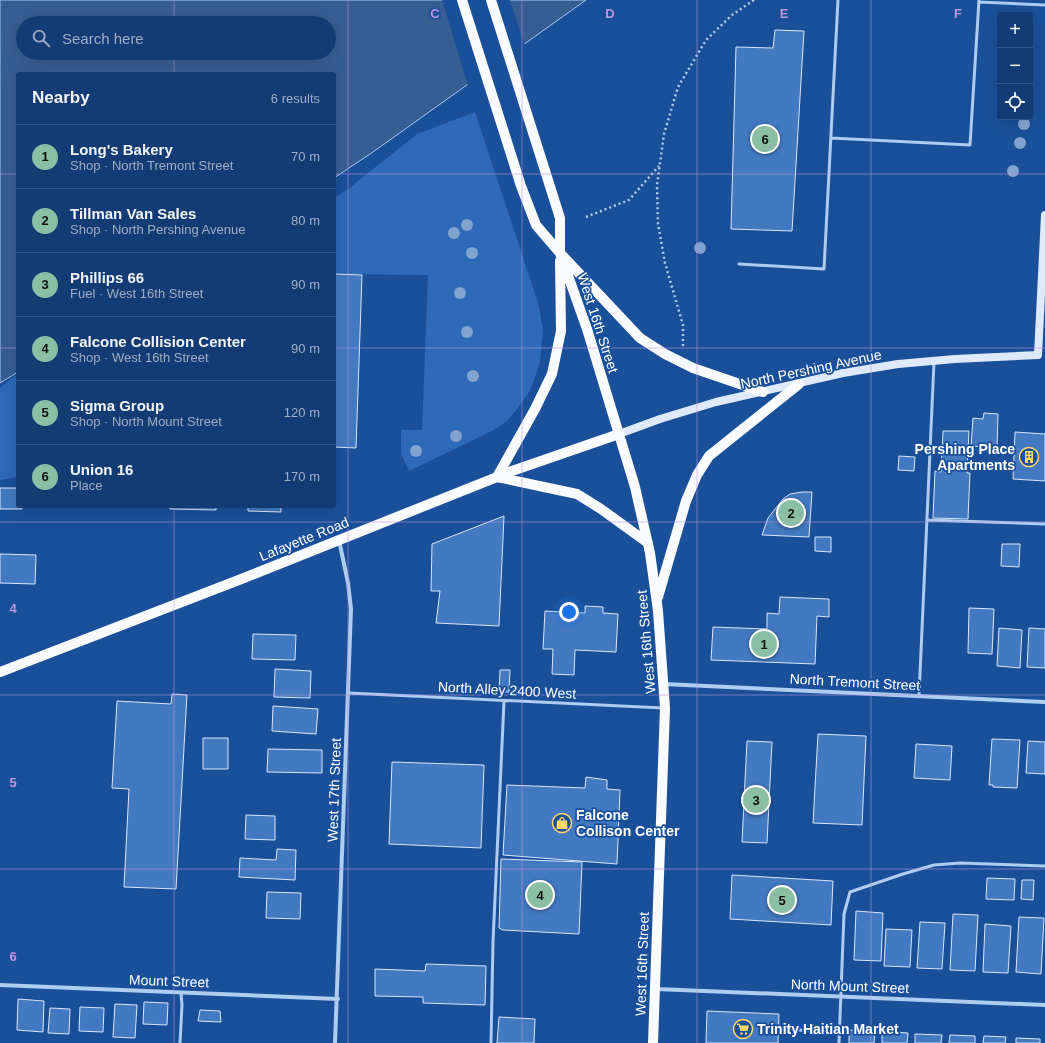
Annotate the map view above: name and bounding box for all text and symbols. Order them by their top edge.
text: C [430,6,440,21]
text: D [605,6,615,21]
text: E [780,6,789,21]
text: F [954,6,962,21]
map controls [997,12,1033,120]
button: + [997,12,1033,48]
search box [16,16,336,60]
icon: search [30,27,52,49]
text: Search here [62,30,144,47]
button: − [997,48,1033,84]
button: locate [997,84,1033,120]
text: Nearby [32,88,90,107]
text: 6 results [271,91,320,106]
pin: 6 [752,124,778,154]
text: Long's Bakery [70,141,173,158]
text: 1 [41,149,49,164]
text: 70 m [291,149,320,164]
text: Shop · North Tremont Street [70,158,233,173]
text: Tillman Van Sales [70,205,196,222]
text: 2 [41,213,49,228]
text: 80 m [291,213,320,228]
text: Shop · North Pershing Avenue [70,222,245,237]
text: Phillips 66 [70,269,144,286]
street label: West 16th Street [574,271,622,375]
text: 3 [41,277,49,292]
text: 90 m [291,277,320,292]
text: Fuel · West 16th Street [70,286,203,301]
text: Falcone Collision Center [70,333,246,350]
text: 4 [41,341,49,356]
text: 90 m [291,341,320,356]
street label: North Pershing Avenue [739,346,883,392]
text: Shop · West 16th Street [70,350,209,365]
text: Sigma Group [70,397,164,414]
text: 5 [41,405,49,420]
text: 120 m [284,405,320,420]
text: Shop · North Mount Street [70,414,222,429]
place label: Pershing Place Apartments [915,441,1015,473]
building icon: Pershing Place Apartments [1018,446,1040,468]
text: Union 16 [70,461,133,478]
text: 6 [41,469,49,484]
text: 170 m [284,469,320,484]
text: Place [70,478,103,493]
pin: 2 [778,498,804,528]
street label: Lafayette Road [257,514,351,564]
street label: West 16th Street [633,589,659,695]
text: 4 [9,601,17,616]
your location [559,602,579,622]
pin: 1 [751,629,777,659]
street label: North Tremont Street [789,671,921,693]
street label: North Alley 2400 West [438,678,577,702]
street label: West 17th Street [324,738,344,842]
text: 5 [9,775,17,790]
pin: 3 [743,785,769,815]
place label: Falcone Collison Center [576,807,680,839]
shop icon: Falcone Collison Center [551,812,573,834]
pin: 4 [527,880,553,910]
pin: 5 [769,885,795,915]
street label: West 16th Street [632,912,652,1016]
text: 6 [9,949,17,964]
street label: Mount Street [129,972,209,990]
street label: North Mount Street [791,976,909,996]
supermarket icon: Trinity Haitian Market [732,1018,754,1040]
place label: Trinity Haitian Market [757,1021,899,1037]

